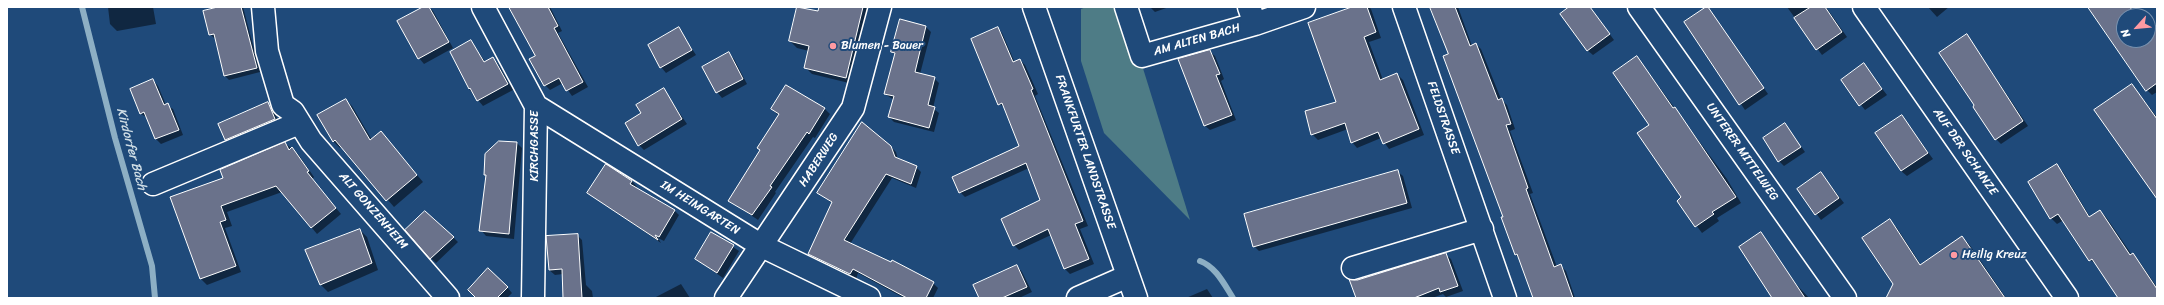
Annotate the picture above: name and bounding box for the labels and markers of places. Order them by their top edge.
place label: Blumen - Bauer [841,39,923,53]
marker: Blumen - Bauer [828,41,838,51]
place label: Heilig Kreuz [1962,248,2026,262]
marker: Heilig Kreuz [1949,250,1959,260]

